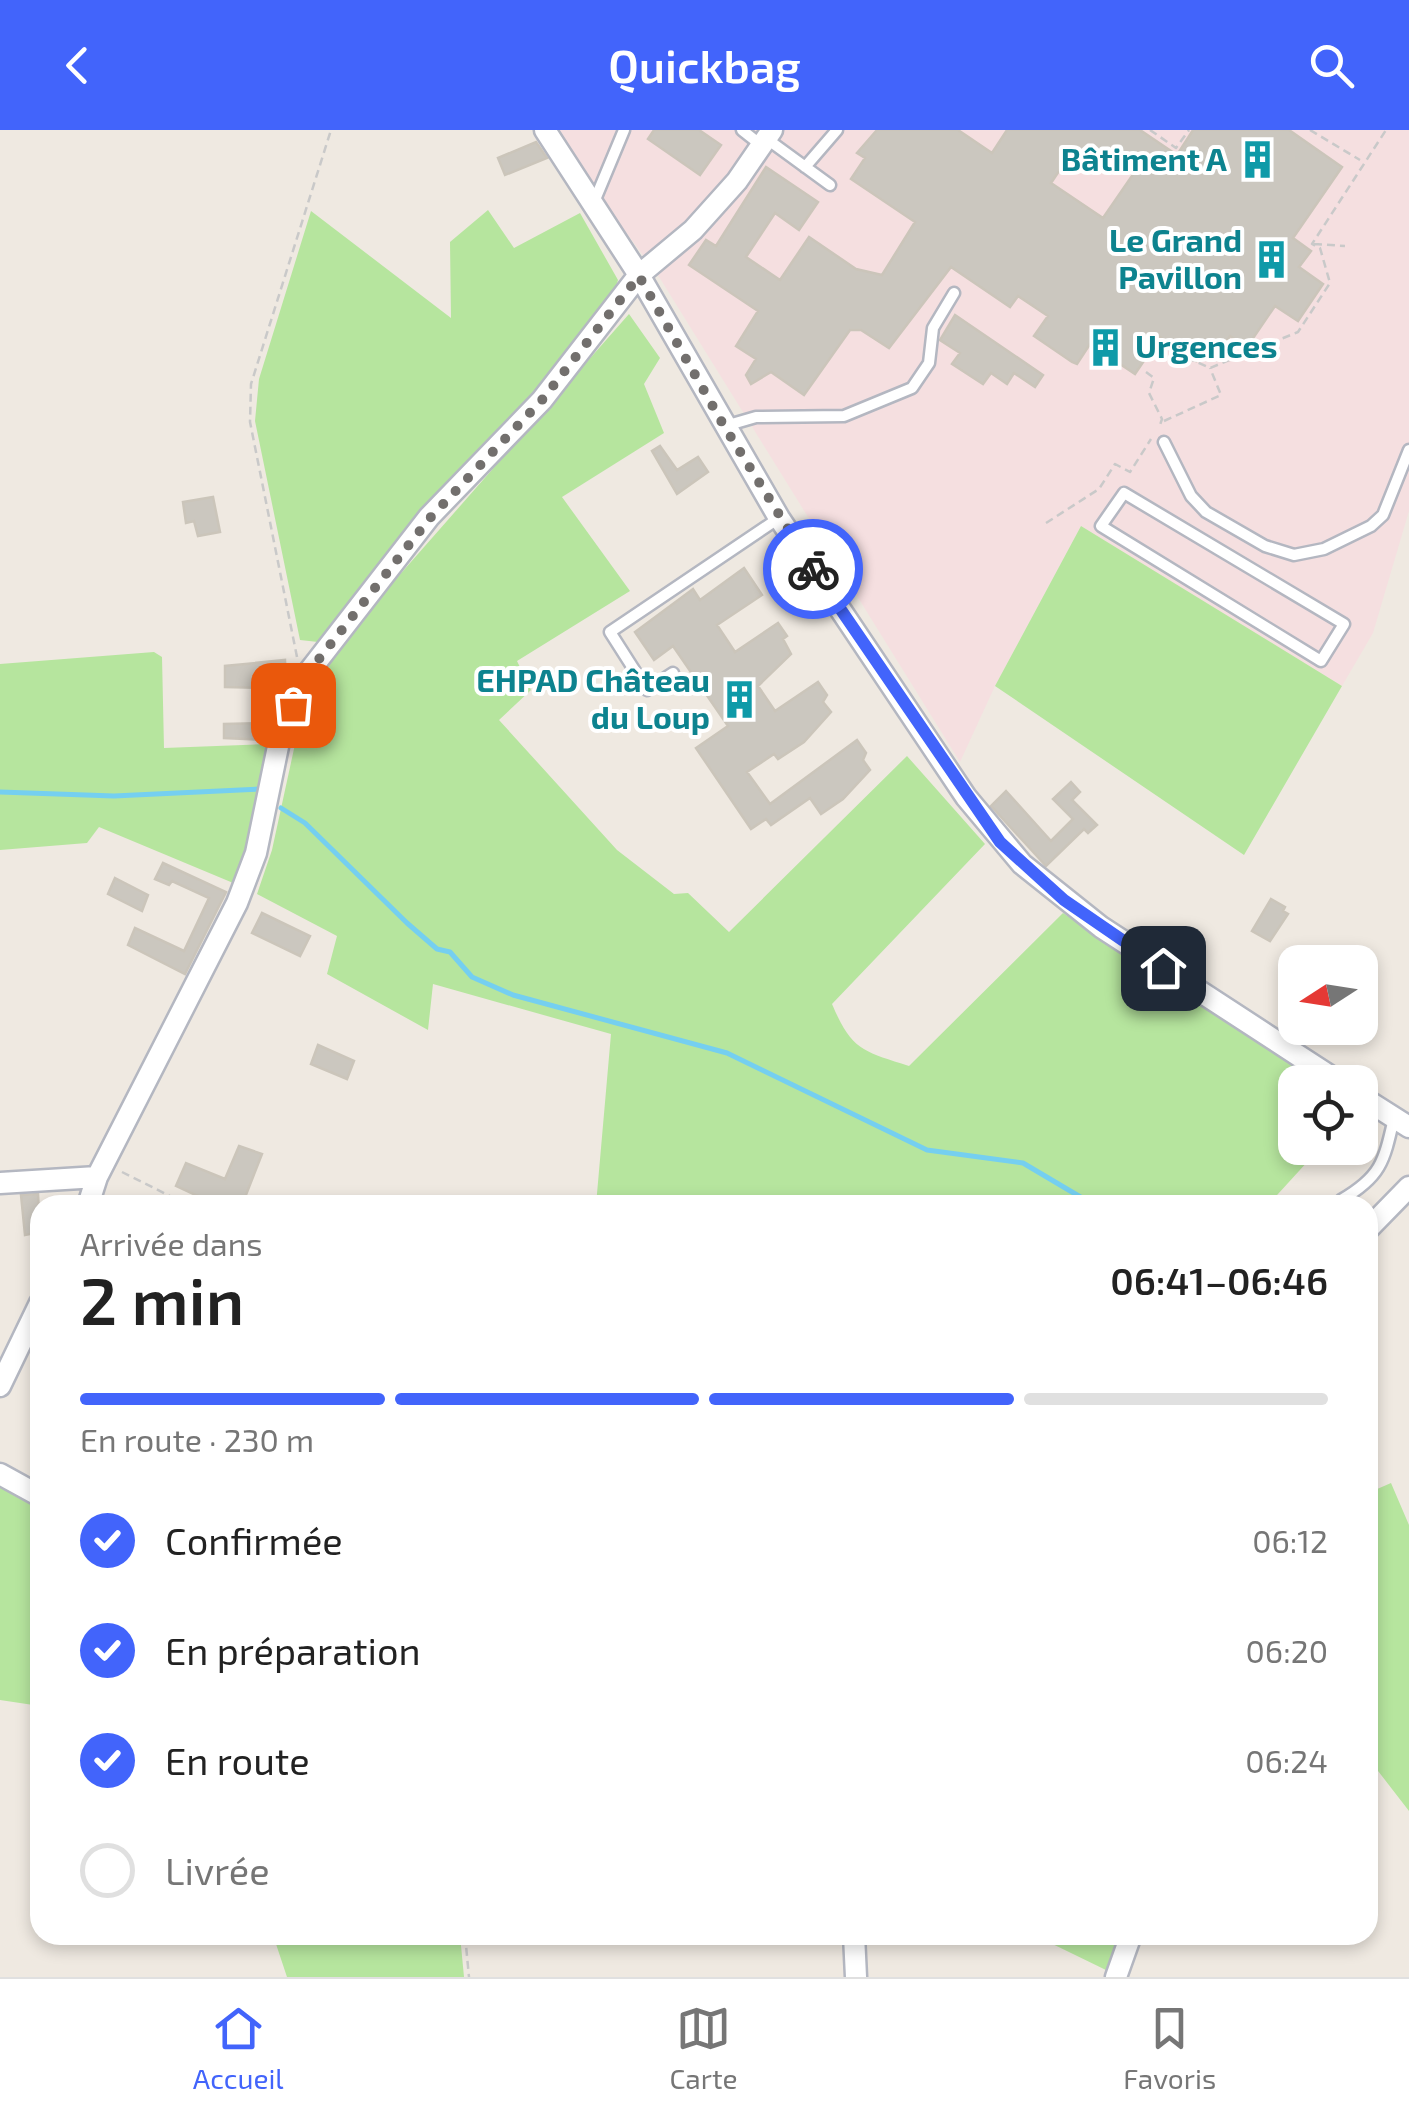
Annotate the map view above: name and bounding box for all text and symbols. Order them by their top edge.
icon: back [50,38,105,93]
text: Quickbag [608,38,801,92]
icon: search [1304,38,1359,93]
place label: Bâtiment A [1061,139,1227,177]
building icon: Bâtiment A [1236,139,1278,181]
place label: Le Grand Pavillon [1109,220,1242,295]
building icon: Le Grand Pavillon [1251,238,1293,280]
building icon: Urgences [1084,326,1126,368]
place label: Urgences [1135,326,1277,364]
courier [763,519,863,619]
icon: bike [786,542,841,597]
place label: EHPAD Château du Loup [476,660,710,735]
pin [251,663,336,748]
icon: bag [266,678,321,733]
building icon: EHPAD Château du Loup [719,678,761,720]
pin [1121,926,1206,1011]
icon: home [1136,941,1191,996]
north arrow [1278,945,1378,1045]
map controls [1278,945,1378,1165]
button: locate [1278,1065,1378,1165]
text: Arrivée dans [80,1224,263,1262]
text: 06:41–06:46 [1110,1257,1328,1303]
text: 2 min [80,1260,244,1338]
text: En route · 230 m [80,1420,314,1458]
icon: check [80,1513,135,1568]
text: Confirmée [165,1517,343,1563]
text: 06:12 [1252,1521,1328,1559]
icon: check [80,1623,135,1678]
text: En préparation [165,1627,421,1673]
text: 06:20 [1246,1631,1328,1669]
icon: check [80,1733,135,1788]
text: En route [165,1737,310,1783]
text: 06:24 [1245,1741,1328,1779]
text: Livrée [165,1847,270,1893]
tab: Accueil [193,2001,284,2095]
tab: Carte [669,2001,738,2095]
tab: Favoris [1123,2001,1216,2095]

